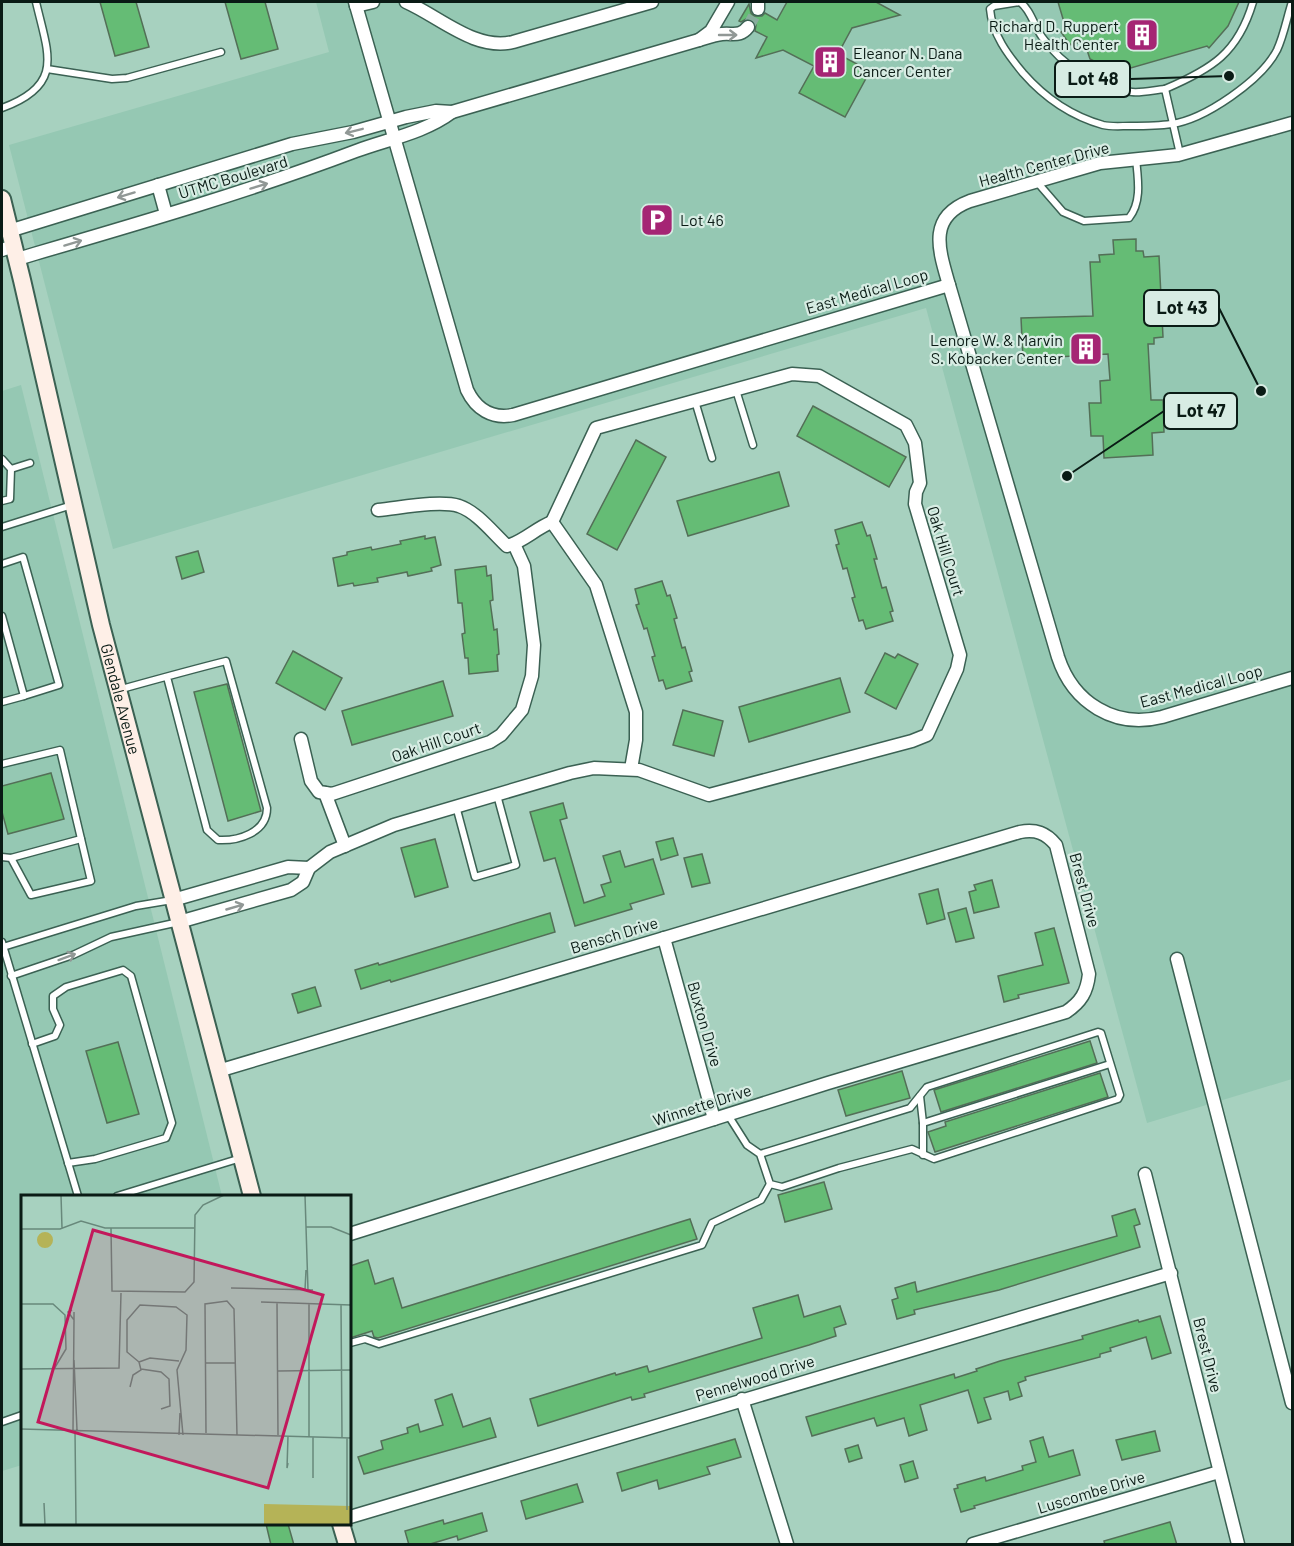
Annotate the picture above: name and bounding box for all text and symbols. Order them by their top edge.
place label: Richard D. Ruppert Health Center [989,16,1119,53]
building icon: Richard D. Ruppert Health Center [1124,17,1160,53]
one-way arrow [718,29,737,41]
place label: Eleanor N. Dana Cancer Center [853,43,962,80]
building icon: Eleanor N. Dana Cancer Center [812,44,848,80]
callout: Lot 48 [1055,61,1130,97]
text: Lot 48 [1067,67,1119,89]
one-way arrow [345,125,364,137]
street label: Health Center Drive [977,137,1111,190]
street label: UTMC Boulevard [176,151,290,202]
one-way arrow [249,180,268,191]
one-way arrow [117,190,136,201]
parking icon: Lot 46 [639,202,675,238]
place label: Lot 46 [680,210,724,229]
one-way arrow [63,237,82,248]
street label: East Medical Loop [804,264,930,317]
callout: Lot 43 [1144,290,1219,326]
text: Lot 43 [1156,296,1208,318]
place label: Lenore W. & Marvin S. Kobacker Center [930,330,1063,367]
building icon: Lenore W. & Marvin S. Kobacker Center [1068,331,1104,367]
callout: Lot 47 [1164,393,1237,429]
text: Lot 47 [1176,399,1226,421]
street label: Oak Hill Court [924,504,969,598]
street label: Glendale Avenue [97,642,145,756]
street label: East Medical Loop [1138,660,1264,711]
street label: Oak Hill Court [389,717,483,766]
street label: Brest Drive [1066,850,1105,929]
one-way arrow [225,900,244,912]
street label: Bensch Drive [568,912,660,957]
one-way arrow [57,951,76,962]
street label: Buxton Drive [684,979,727,1069]
street label: Winnette Drive [650,1080,754,1129]
inset map [21,1195,351,1525]
street label: Brest Drive [1190,1315,1227,1394]
street label: Pennelwood Drive [693,1350,817,1405]
street label: Luscombe Drive [1035,1466,1147,1517]

